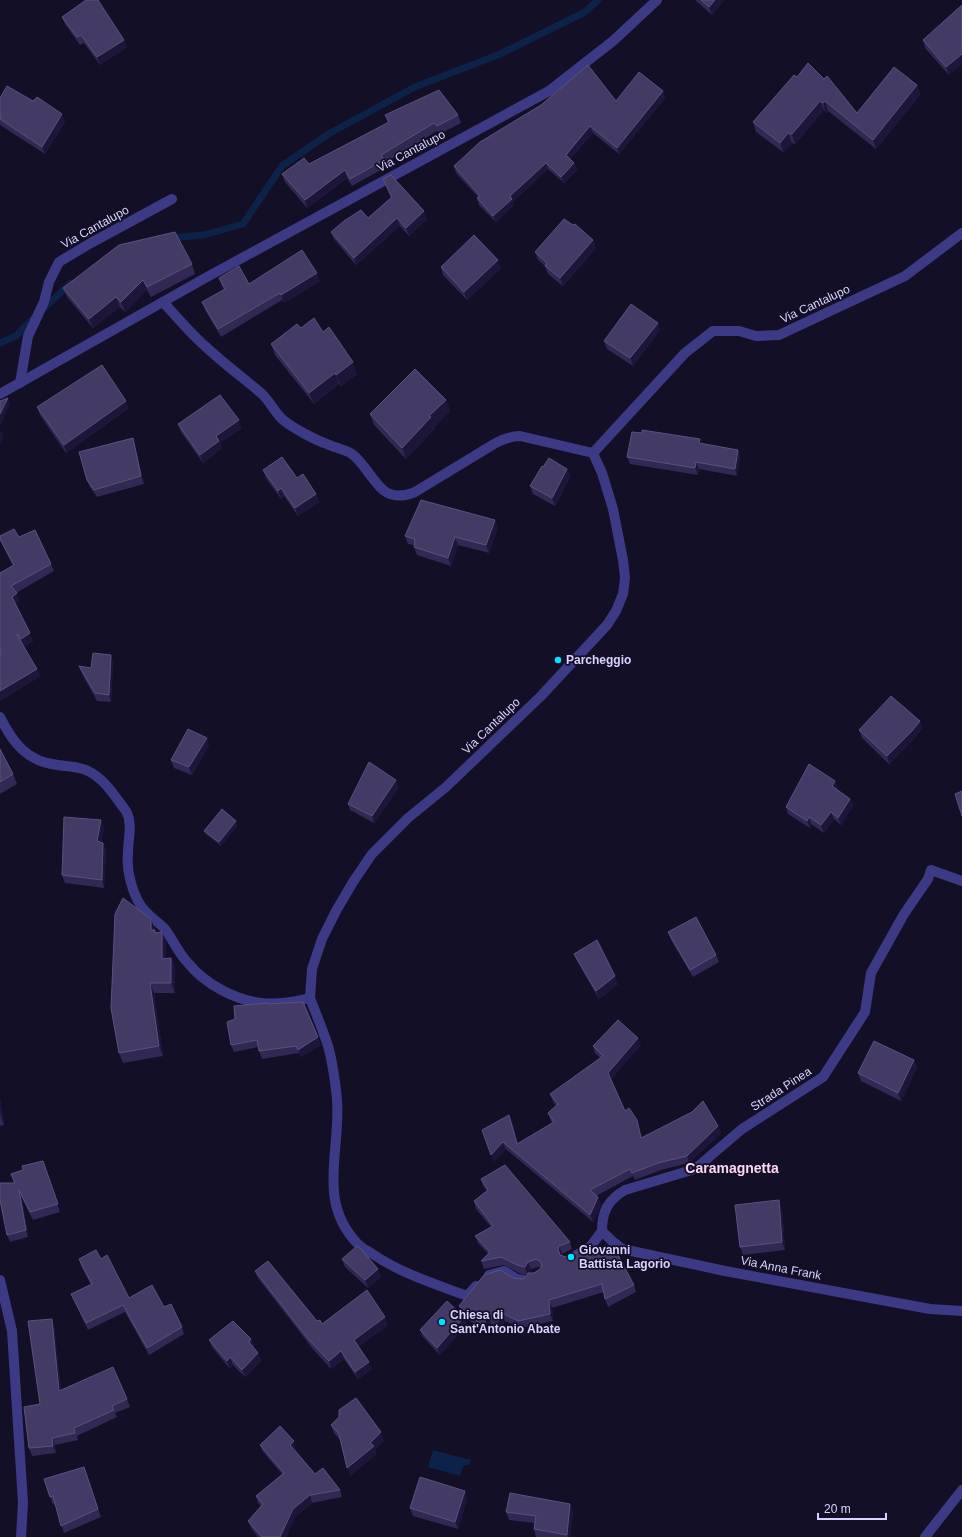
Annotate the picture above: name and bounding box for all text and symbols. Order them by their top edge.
street label: Via Cantalupo [375,127,448,175]
street label: Via Cantalupo [59,202,132,251]
street label: Via Cantalupo [778,282,852,326]
place label: Parcheggio [566,653,631,667]
marker: Parcheggio [553,655,563,665]
street label: Via Cantalupo [459,695,523,757]
street label: Strada Pinea [748,1064,814,1114]
district label: Caramagnetta [685,1160,779,1176]
place label: Giovanni Battista Lagorio [579,1243,670,1271]
marker: Giovanni Battista Lagorio [566,1252,576,1262]
street label: Via Anna Frank [739,1253,823,1283]
place label: Chiesa di Sant'Antonio Abate [450,1308,561,1336]
marker: Chiesa di Sant'Antonio Abate [437,1317,447,1327]
scale bar [818,1495,886,1521]
text: 20 m [824,1502,851,1516]

